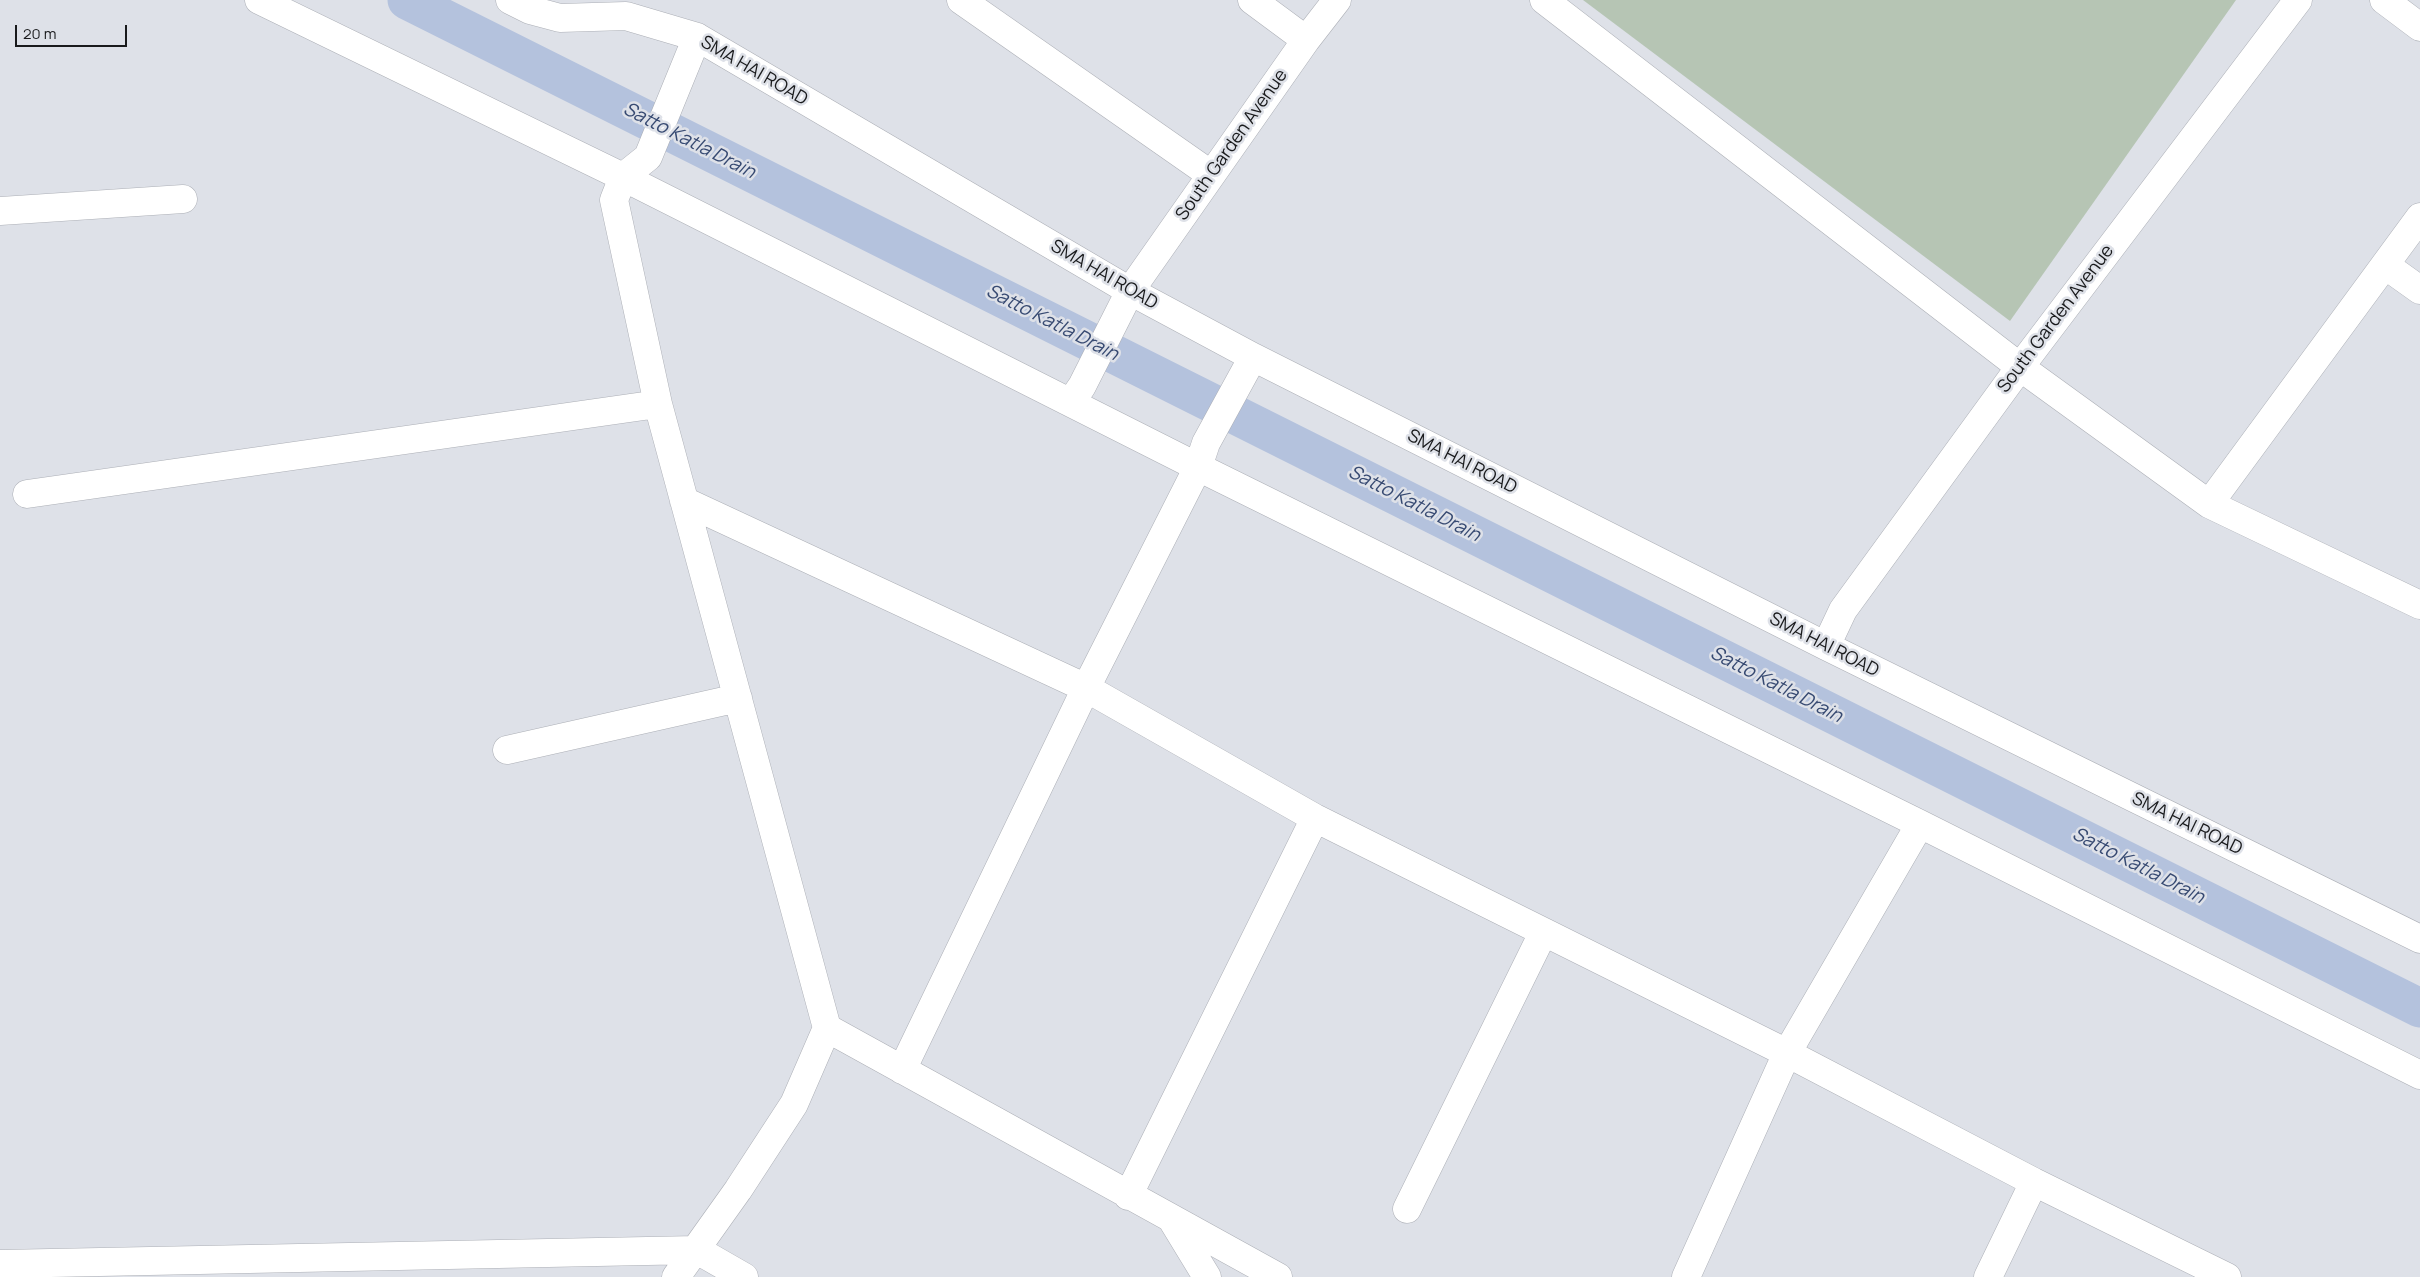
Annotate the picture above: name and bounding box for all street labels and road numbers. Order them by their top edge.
street label: SMA HAI ROAD [697,32,811,110]
street label: South Garden Avenue [1172,65,1292,225]
street label: SMA HAI ROAD [1047,236,1161,314]
street label: South Garden Avenue [1993,241,2119,397]
street label: SMA HAI ROAD [1404,425,1520,499]
street label: SMA HAI ROAD [1766,608,1882,682]
street label: SMA HAI ROAD [2128,788,2246,860]

